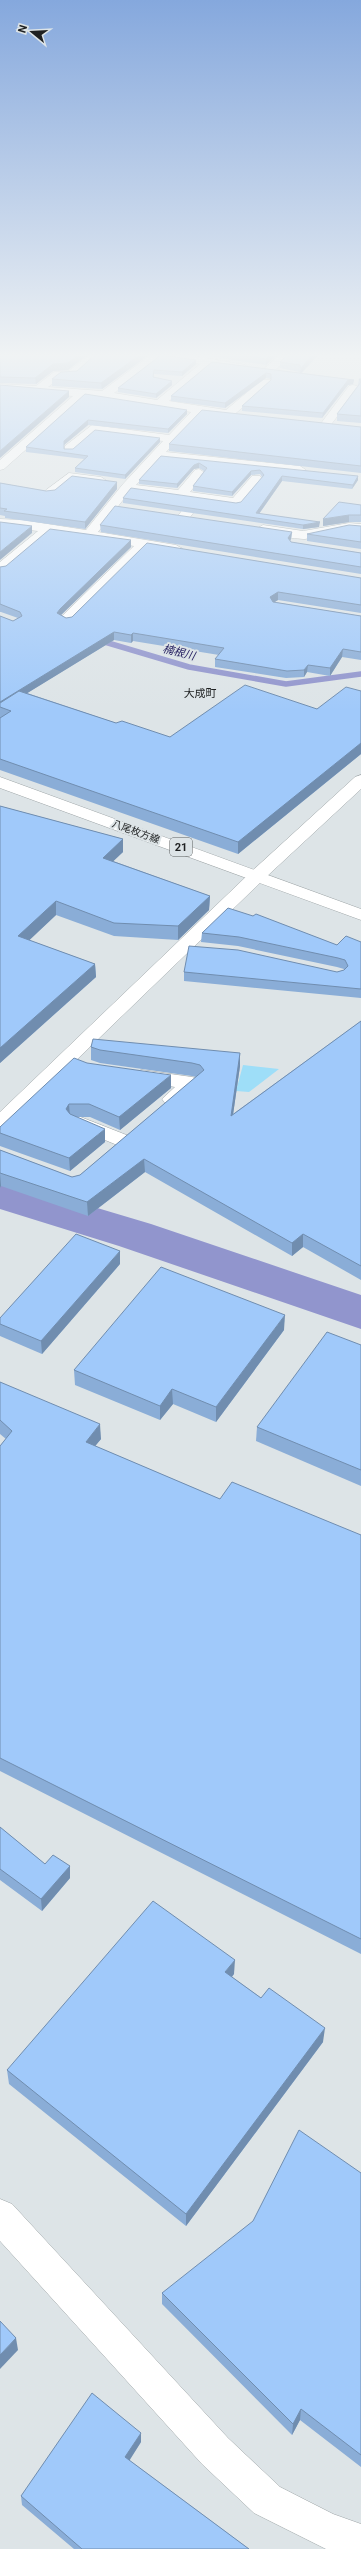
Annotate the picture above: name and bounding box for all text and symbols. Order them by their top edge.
north arrow [12,12,52,52]
text: N [16,23,30,35]
water label: 楠根川 [161,642,197,663]
district label: 大成町 [184,687,217,700]
street label: 八尾枚方線 [110,818,161,845]
road number: 21 [170,838,192,856]

